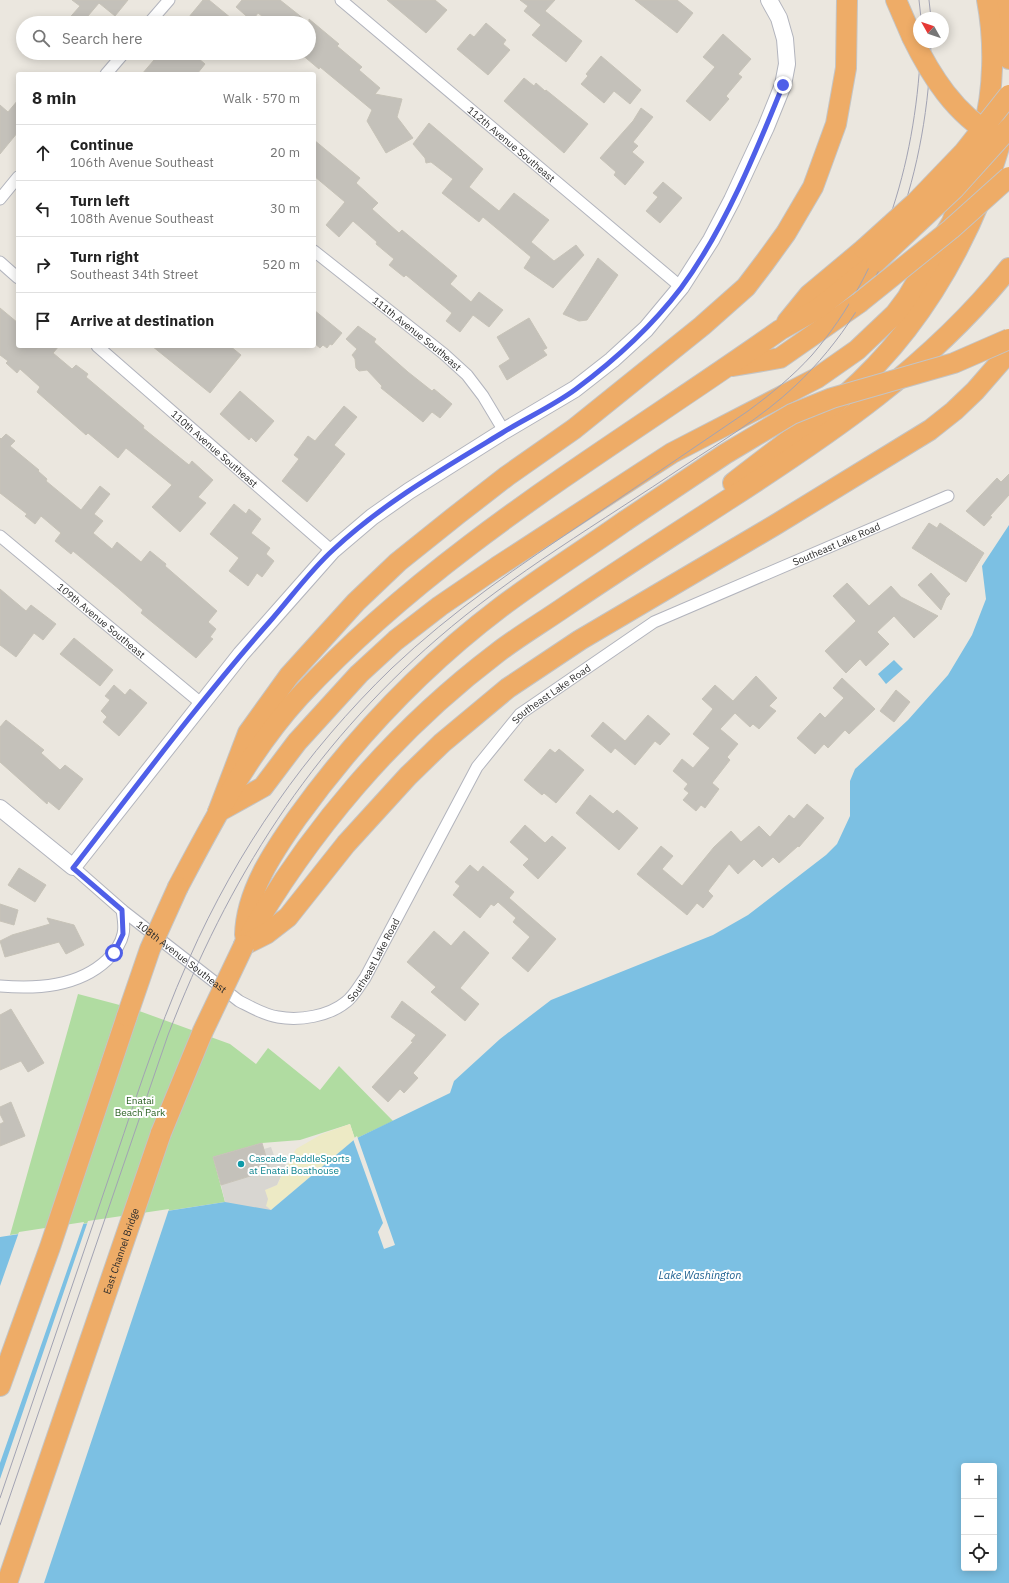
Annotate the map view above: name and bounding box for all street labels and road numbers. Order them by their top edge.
street label: 112th Avenue Southeast [465,103,558,185]
street label: 111th Avenue Southeast [370,294,464,374]
street label: 110th Avenue Southeast [168,408,261,491]
street label: Southeast Lake Road [791,520,882,569]
street label: 109th Avenue Southeast [54,580,148,662]
street label: Southeast Lake Road [509,662,593,726]
street label: Southeast Lake Road [344,916,403,1005]
street label: 108th Avenue Southeast [134,918,230,996]
street label: East Channel Bridge [100,1206,142,1296]

